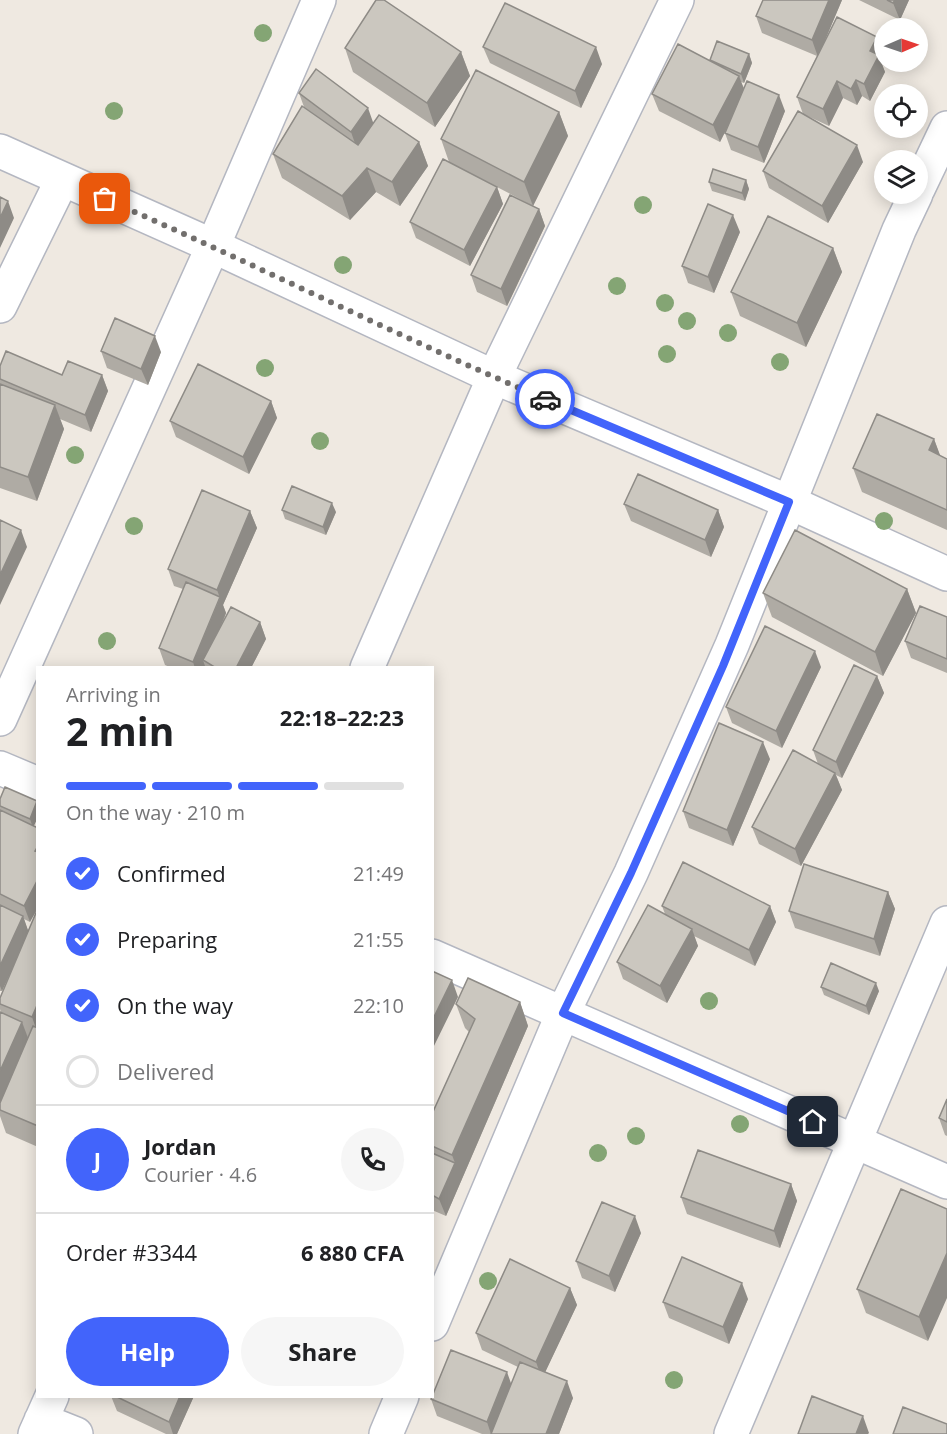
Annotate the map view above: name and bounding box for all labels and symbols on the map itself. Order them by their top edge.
north arrow [874,18,928,72]
pin [79,173,130,224]
courier [515,369,575,429]
pin [787,1096,838,1147]

